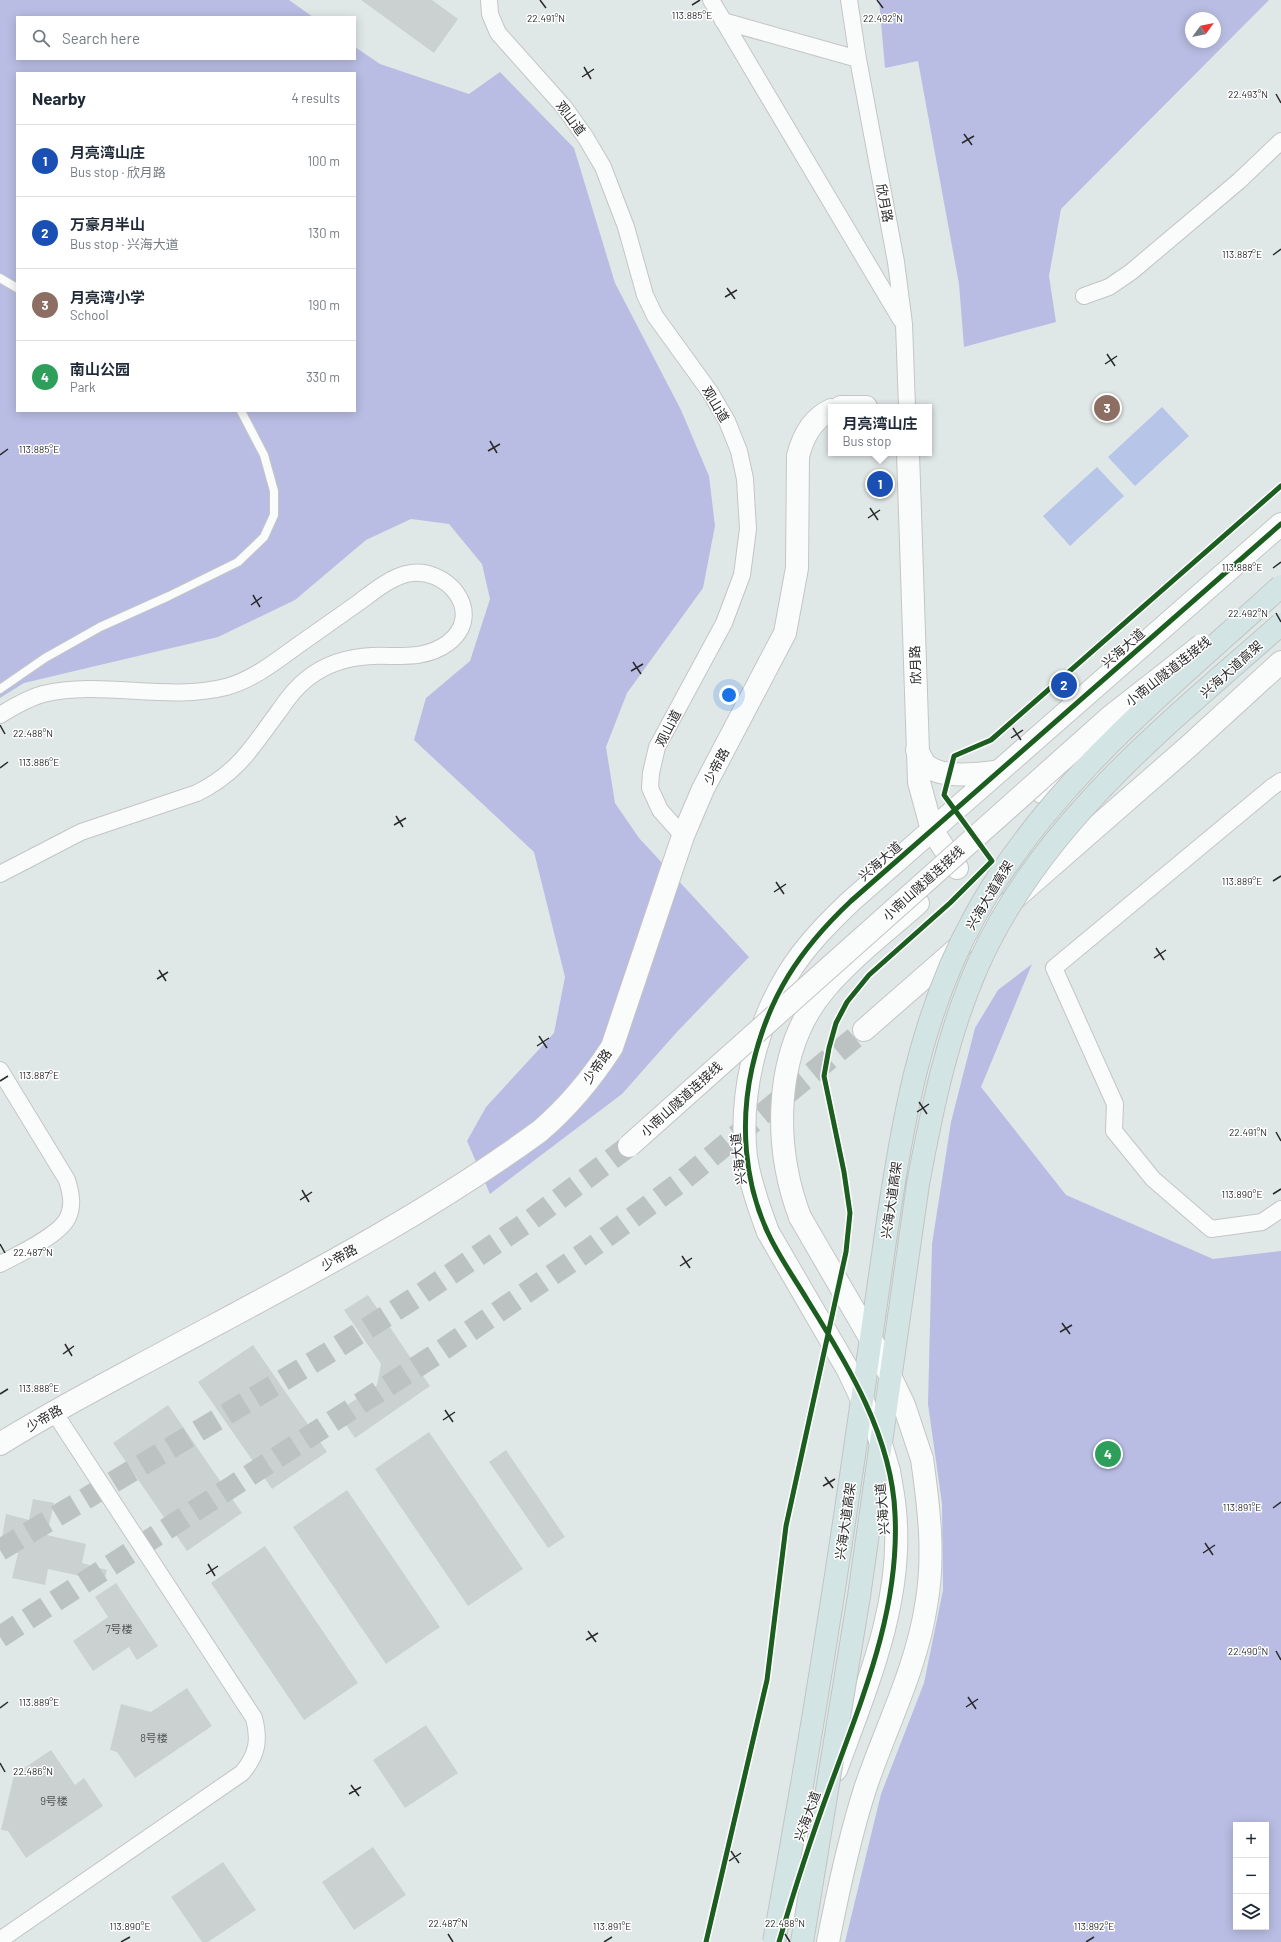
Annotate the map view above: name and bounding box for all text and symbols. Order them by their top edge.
text: 113.885°E [672,9,712,21]
text: 22.491°N [527,12,565,24]
text: 22.492°N [863,12,903,24]
north arrow [1185,12,1221,48]
search box [16,16,356,60]
icon: search [30,27,52,49]
text: Search here [62,29,140,47]
text: Nearby [32,88,86,108]
text: 22.493°N [1228,88,1268,100]
text: 4 results [292,90,340,106]
street label: 观山道 [553,98,589,138]
text: 月亮湾山庄 [70,143,145,161]
text: 1 [43,153,47,169]
text: 100 m [307,153,340,169]
text: Bus stop · 欣月路 [70,164,166,180]
street label: 欣月路 [873,182,897,224]
text: 万豪月半山 [70,215,145,233]
text: 2 [41,225,49,241]
text: 130 m [308,225,340,241]
text: Bus stop · 兴海大道 [70,236,179,252]
text: 113.887°E [1222,248,1262,260]
text: 月亮湾小学 [70,288,145,306]
text: 3 [41,297,49,313]
text: 190 m [308,297,340,313]
text: School [70,307,108,323]
text: 南山公园 [70,360,130,378]
text: 4 [41,369,49,385]
text: 330 m [306,369,340,385]
text: Park [70,379,96,395]
street label: 观山道 [699,383,733,425]
pin: 3 [1094,393,1120,423]
popup [828,404,932,456]
text: 月亮湾山庄 [842,414,918,432]
text: Bus stop [842,433,891,449]
text: 113.885°E [19,443,59,455]
pin: 1 [867,469,893,499]
text: 113.888°E [1222,561,1262,573]
text: 22.492°N [1228,607,1268,619]
street label: 兴海大道 [1098,625,1148,671]
street label: 小南山隧道连接线 [1122,633,1214,709]
street label: 兴海大道高架 [1197,637,1265,701]
street label: 欣月路 [906,645,924,685]
pin: 2 [1051,670,1077,700]
your location [719,685,739,705]
street label: 观山道 [652,707,684,749]
text: 22.488°N [13,727,53,739]
street label: 少帝路 [700,745,732,787]
text: 113.886°E [19,756,59,768]
street label: 兴海大道 [855,838,905,884]
street label: 小南山隧道连接线 [879,842,967,924]
street label: 兴海大道高架 [962,857,1016,933]
text: 113.889°E [1222,875,1262,887]
street label: 少帝路 [579,1046,615,1086]
street label: 小南山隧道连接线 [637,1058,725,1140]
text: 113.887°E [19,1069,59,1081]
text: 22.491°N [1229,1126,1267,1138]
street label: 兴海大道 [727,1132,749,1186]
street label: 兴海大道高架 [878,1160,904,1240]
text: 113.890°E [1222,1188,1262,1200]
street label: 少帝路 [318,1241,360,1273]
text: 22.487°N [13,1246,53,1258]
text: 113.888°E [19,1382,59,1394]
street label: 少帝路 [23,1401,65,1435]
pin: 4 [1095,1439,1121,1469]
street label: 兴海大道高架 [832,1481,858,1561]
street label: 兴海大道 [872,1482,892,1536]
text: 113.891°E [1223,1501,1261,1513]
house number: 7号楼 [105,1622,133,1635]
text: 22.490°N [1228,1645,1268,1657]
text: 113.889°E [19,1696,59,1708]
house number: 8号楼 [140,1731,168,1744]
text: 22.486°N [13,1765,53,1777]
street label: 兴海大道 [791,1789,823,1843]
house number: 9号楼 [40,1794,68,1807]
map controls [1233,1822,1269,1930]
button: + [1233,1822,1269,1858]
button: − [1233,1858,1269,1894]
button: layers [1233,1894,1269,1930]
text: 22.487°N [428,1917,468,1929]
text: 22.488°N [765,1917,805,1929]
text: 113.890°E [110,1920,150,1932]
text: 113.891°E [593,1920,631,1932]
text: 113.892°E [1074,1920,1114,1932]

